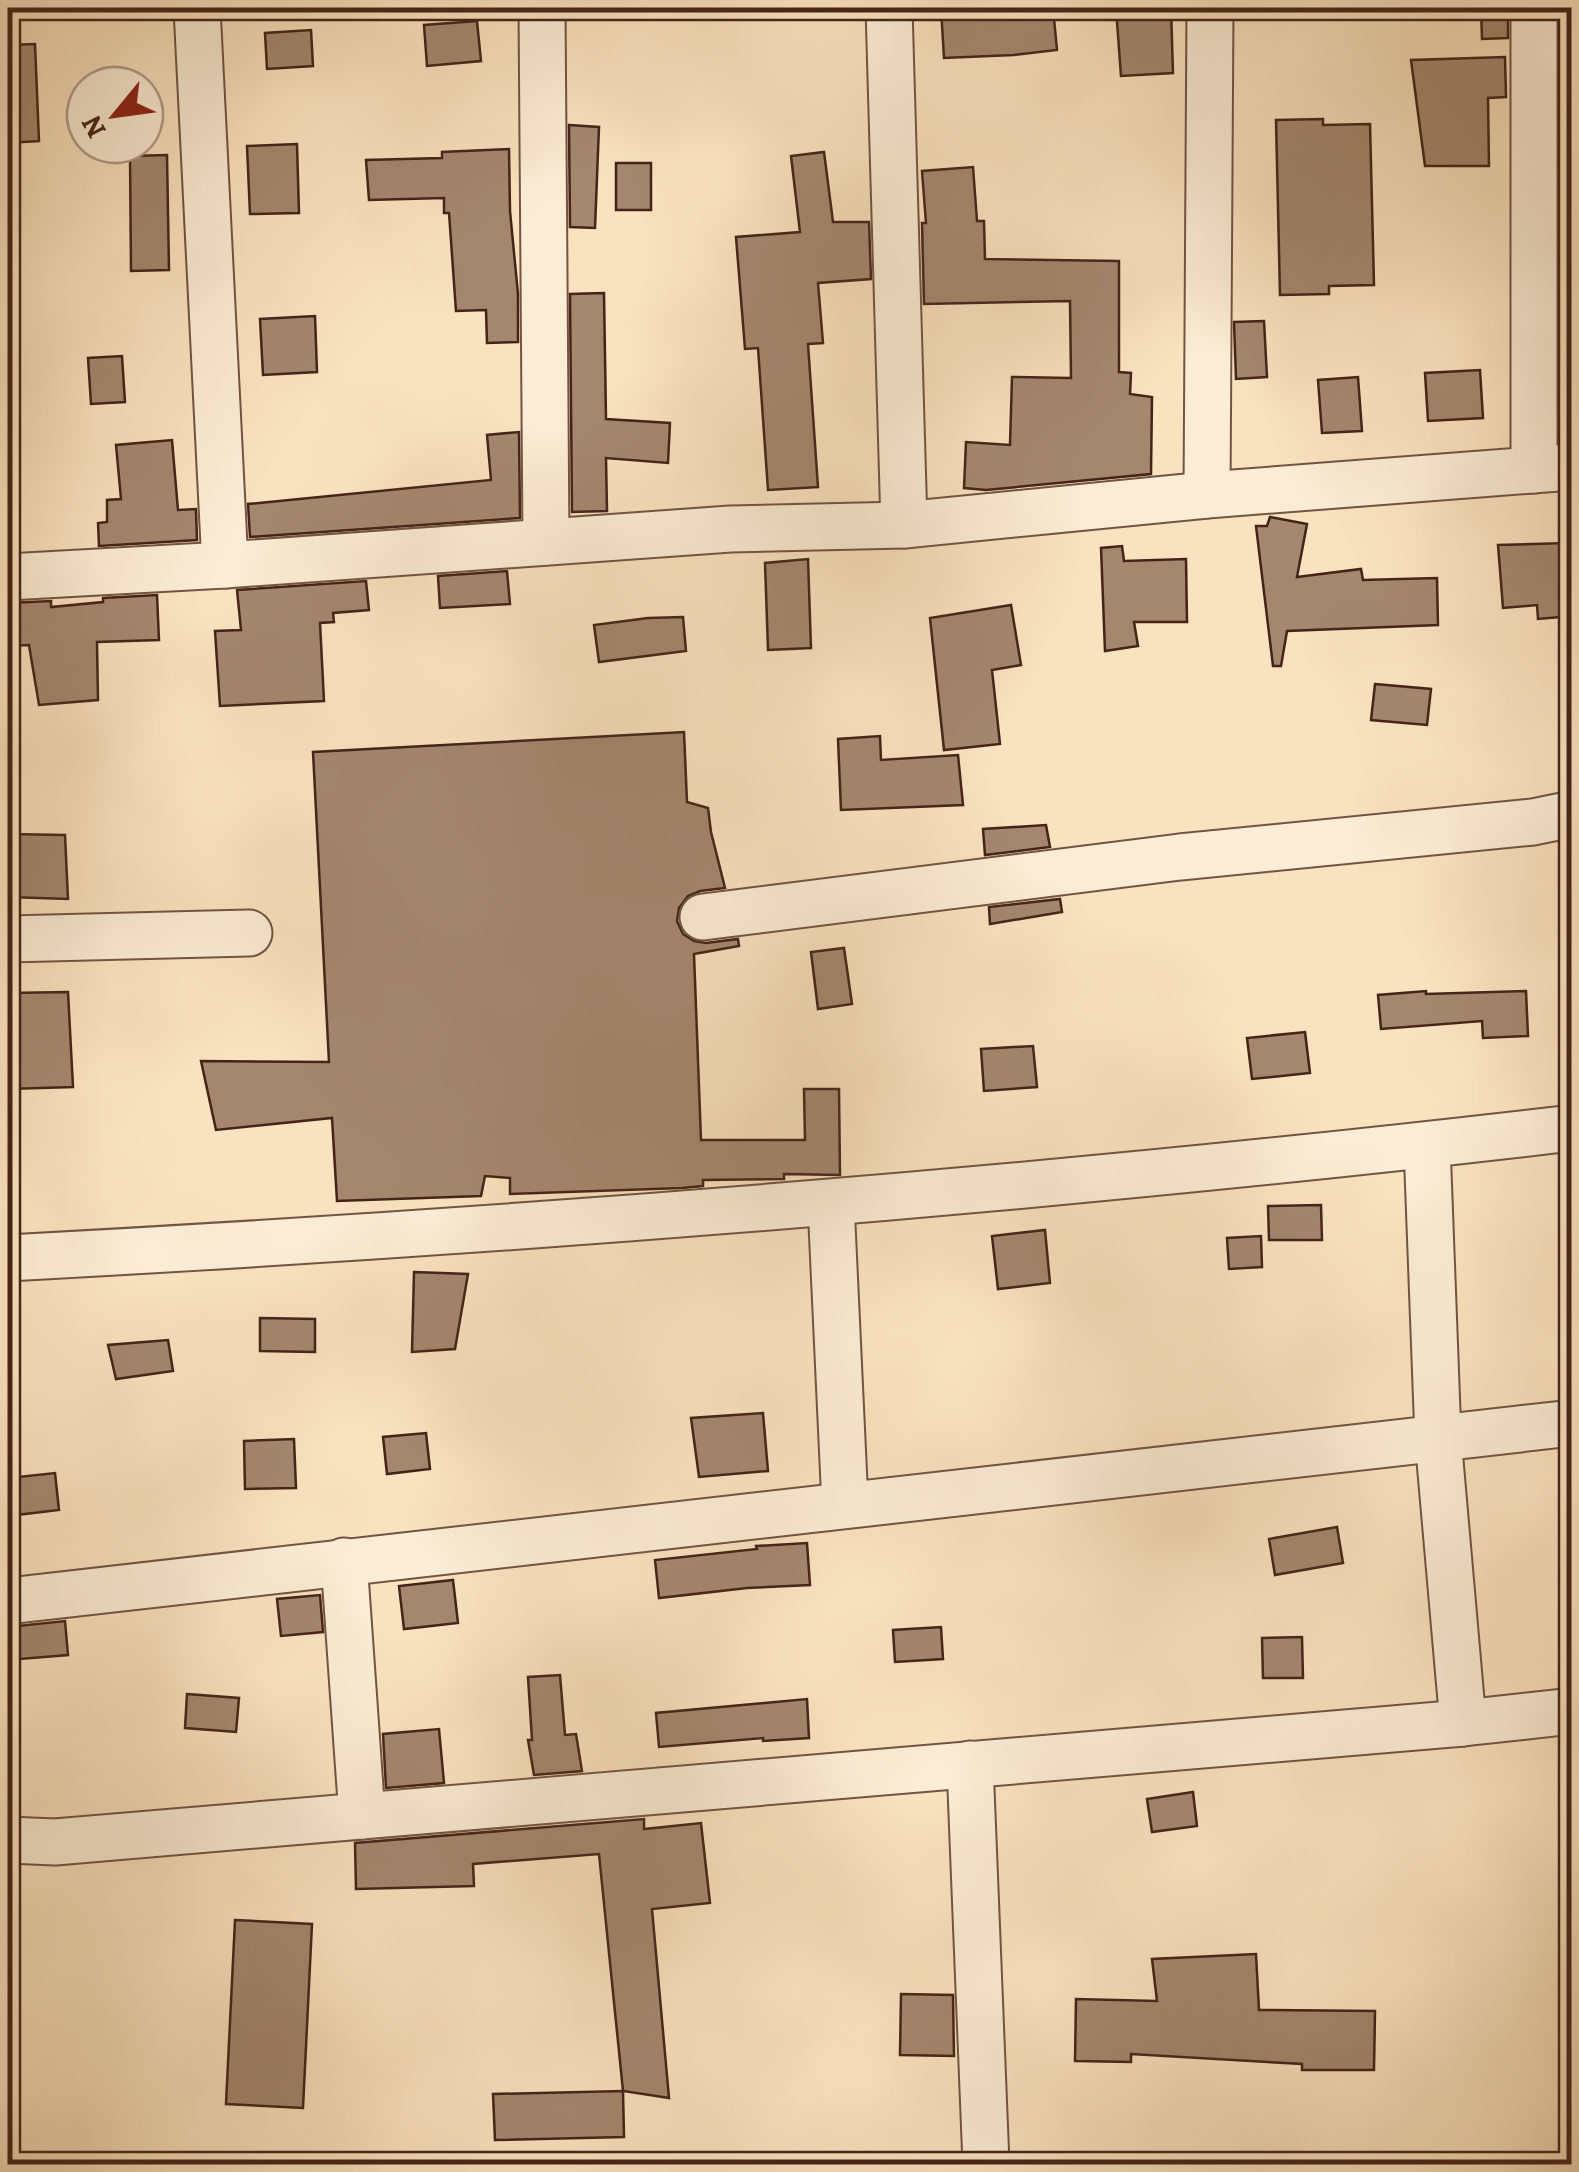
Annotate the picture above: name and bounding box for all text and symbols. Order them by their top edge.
north arrow [65,65,165,165]
text: N [72,109,116,145]

